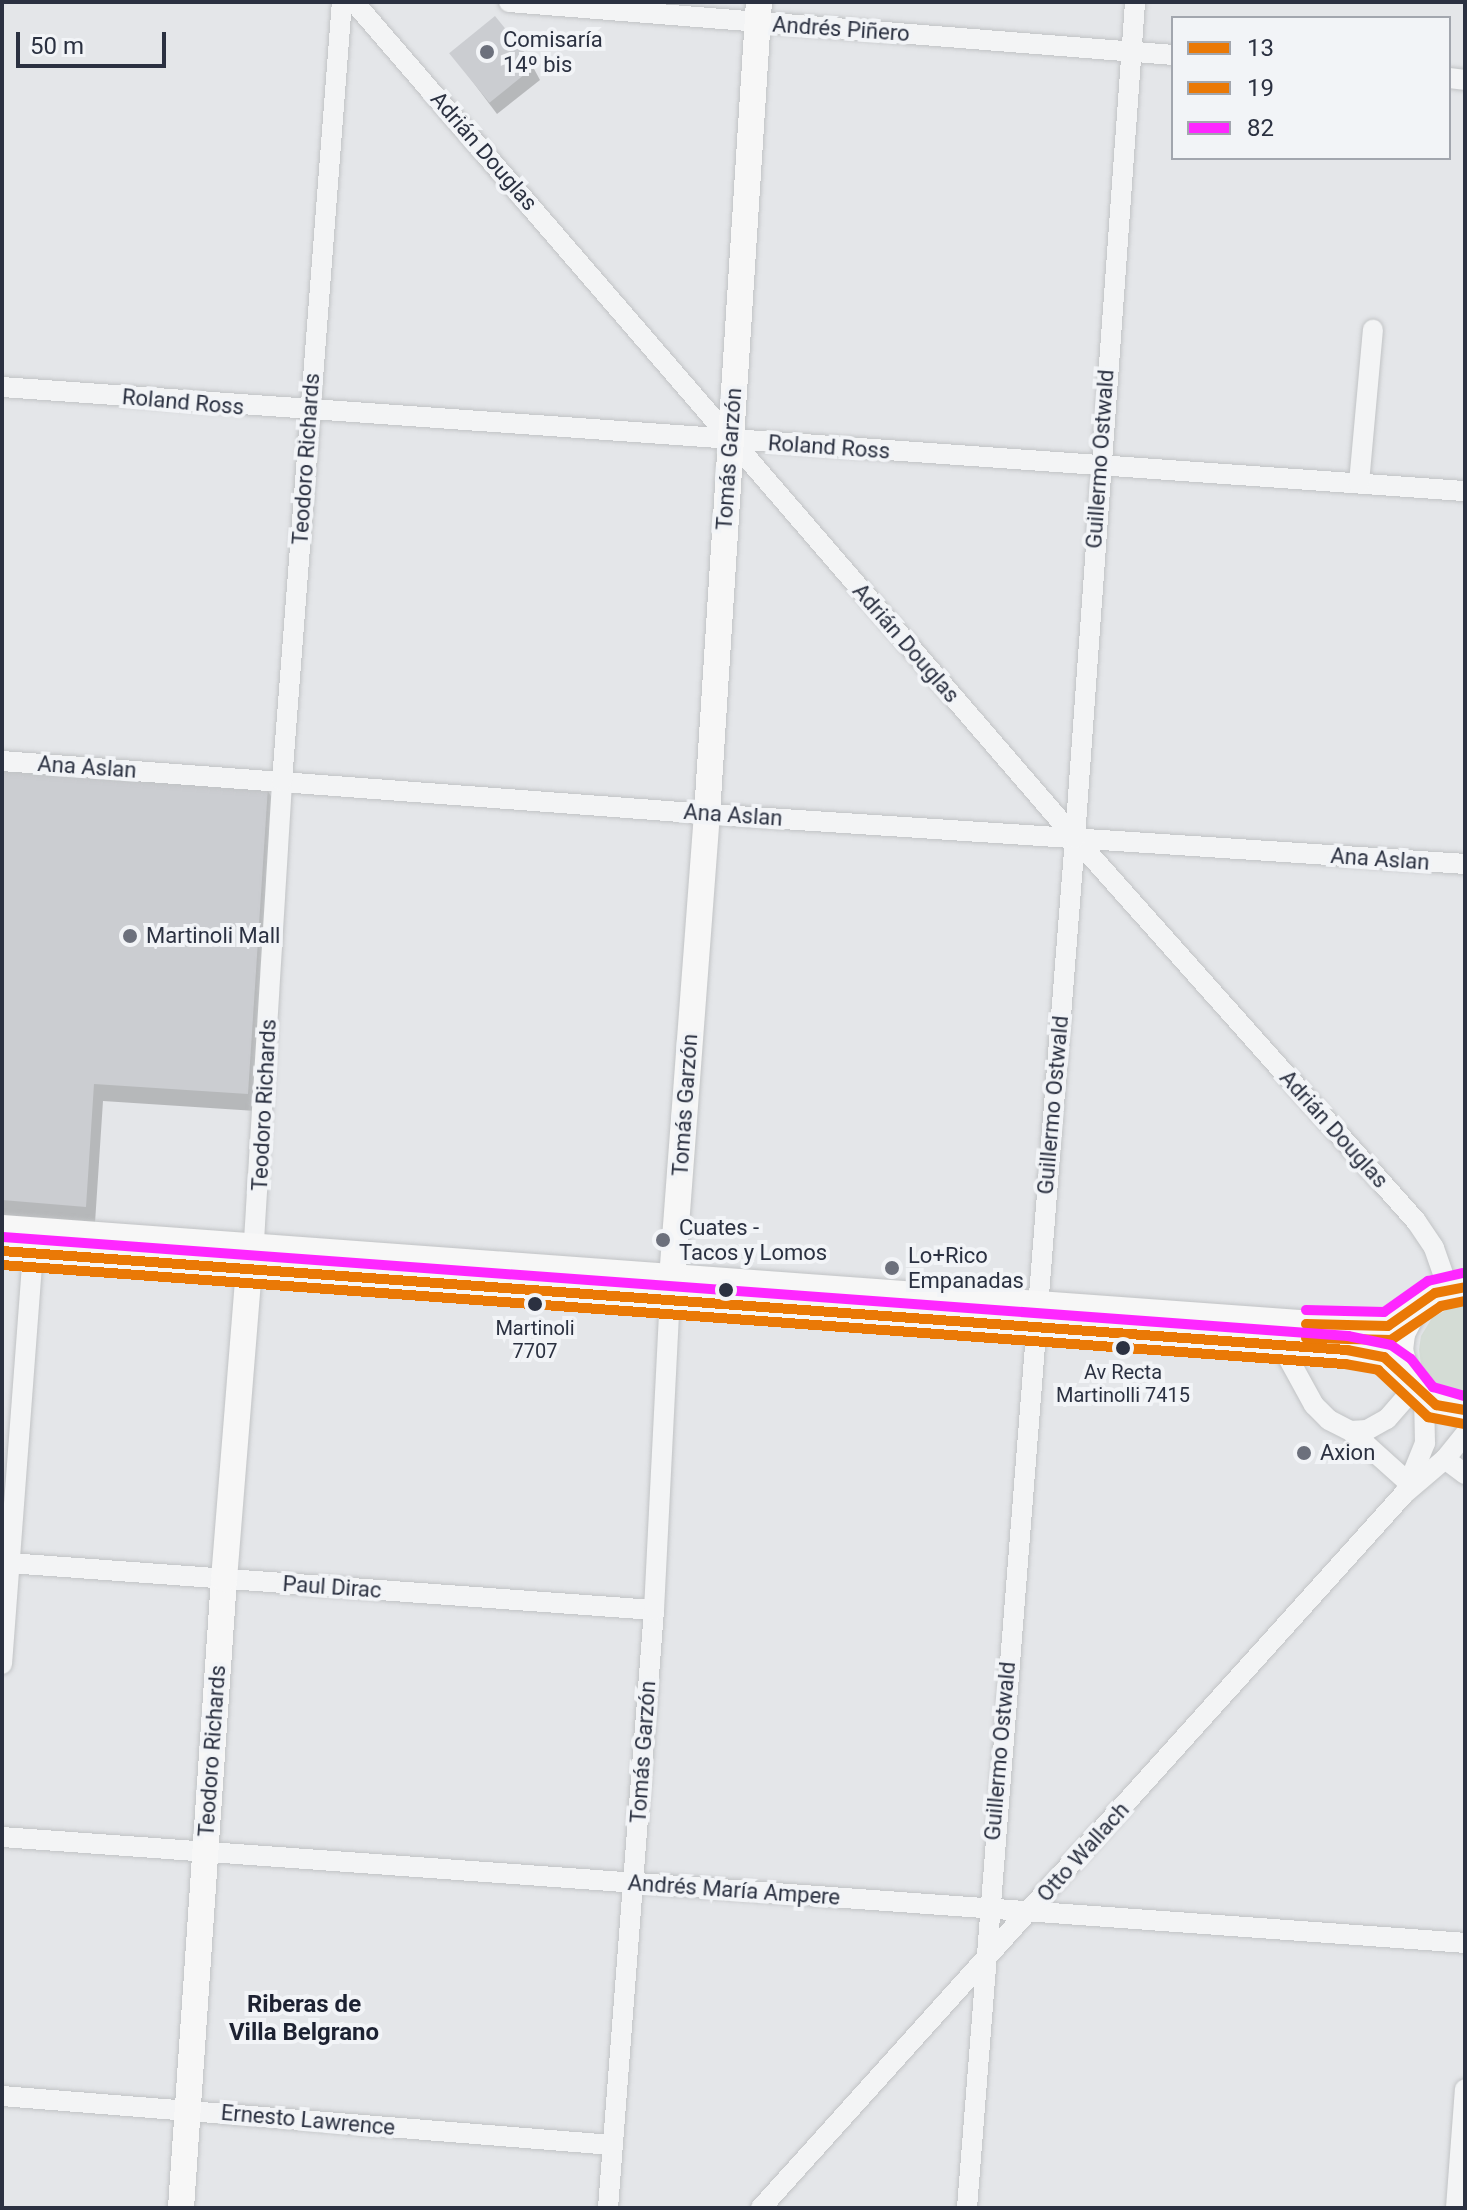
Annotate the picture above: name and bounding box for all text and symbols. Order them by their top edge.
street label: Andrés Piñero [772,11,910,47]
scale bar [20,16,170,66]
legend [1171,16,1451,160]
place label: Comisaría 14º bis [503,26,603,78]
text: 50 m [30,32,84,60]
text: 13 [1247,34,1274,62]
marker: Comisaría 14º bis [478,43,496,61]
text: 19 [1247,74,1274,102]
street label: Adrián Douglas [425,86,543,216]
text: 82 [1247,114,1274,142]
street label: Guillermo Ostwald [1081,369,1119,549]
street label: Teodoro Richards [287,372,325,546]
street label: Roland Ross [121,384,245,420]
street label: Tomás Garzón [711,387,747,531]
street label: Roland Ross [767,430,891,464]
street label: Adrián Douglas [847,578,965,708]
street label: Ana Aslan [37,750,137,784]
street label: Ana Aslan [683,798,783,832]
street label: Ana Aslan [1330,842,1430,876]
place label: Martinoli Mall [146,923,280,949]
marker: Martinoli Mall [121,927,139,945]
street label: Guillermo Ostwald [1032,1014,1074,1196]
street label: Teodoro Richards [246,1018,282,1192]
street label: Tomás Garzón [667,1033,703,1177]
street label: Adrián Douglas [1274,1065,1394,1193]
place label: Cuates - Tacos y Lomos [679,1214,827,1266]
marker: Cuates - Tacos y Lomos [654,1231,672,1249]
place label: Lo+Rico Empanadas [908,1242,1024,1294]
marker: Lo+Rico Empanadas [883,1259,901,1277]
unlabelled marker [718,1282,734,1298]
marker: Martinoli 7707 [527,1296,543,1312]
place label: Martinoli 7707 [495,1316,575,1363]
marker: Av Recta Martinolli 7415 [1115,1340,1131,1356]
place label: Av Recta Martinolli 7415 [1056,1360,1190,1407]
place label: Axion [1320,1440,1375,1466]
marker: Axion [1295,1444,1313,1462]
street label: Paul Dirac [282,1570,382,1604]
street label: Guillermo Ostwald [979,1660,1021,1842]
street label: Teodoro Richards [193,1664,231,1838]
street label: Tomás Garzón [625,1680,661,1824]
street label: Otto Wallach [1031,1797,1135,1907]
street label: Andrés María Ampere [627,1869,841,1911]
district label: Riberas de Villa Belgrano [229,1991,379,2047]
street label: Ernesto Lawrence [220,2099,396,2141]

